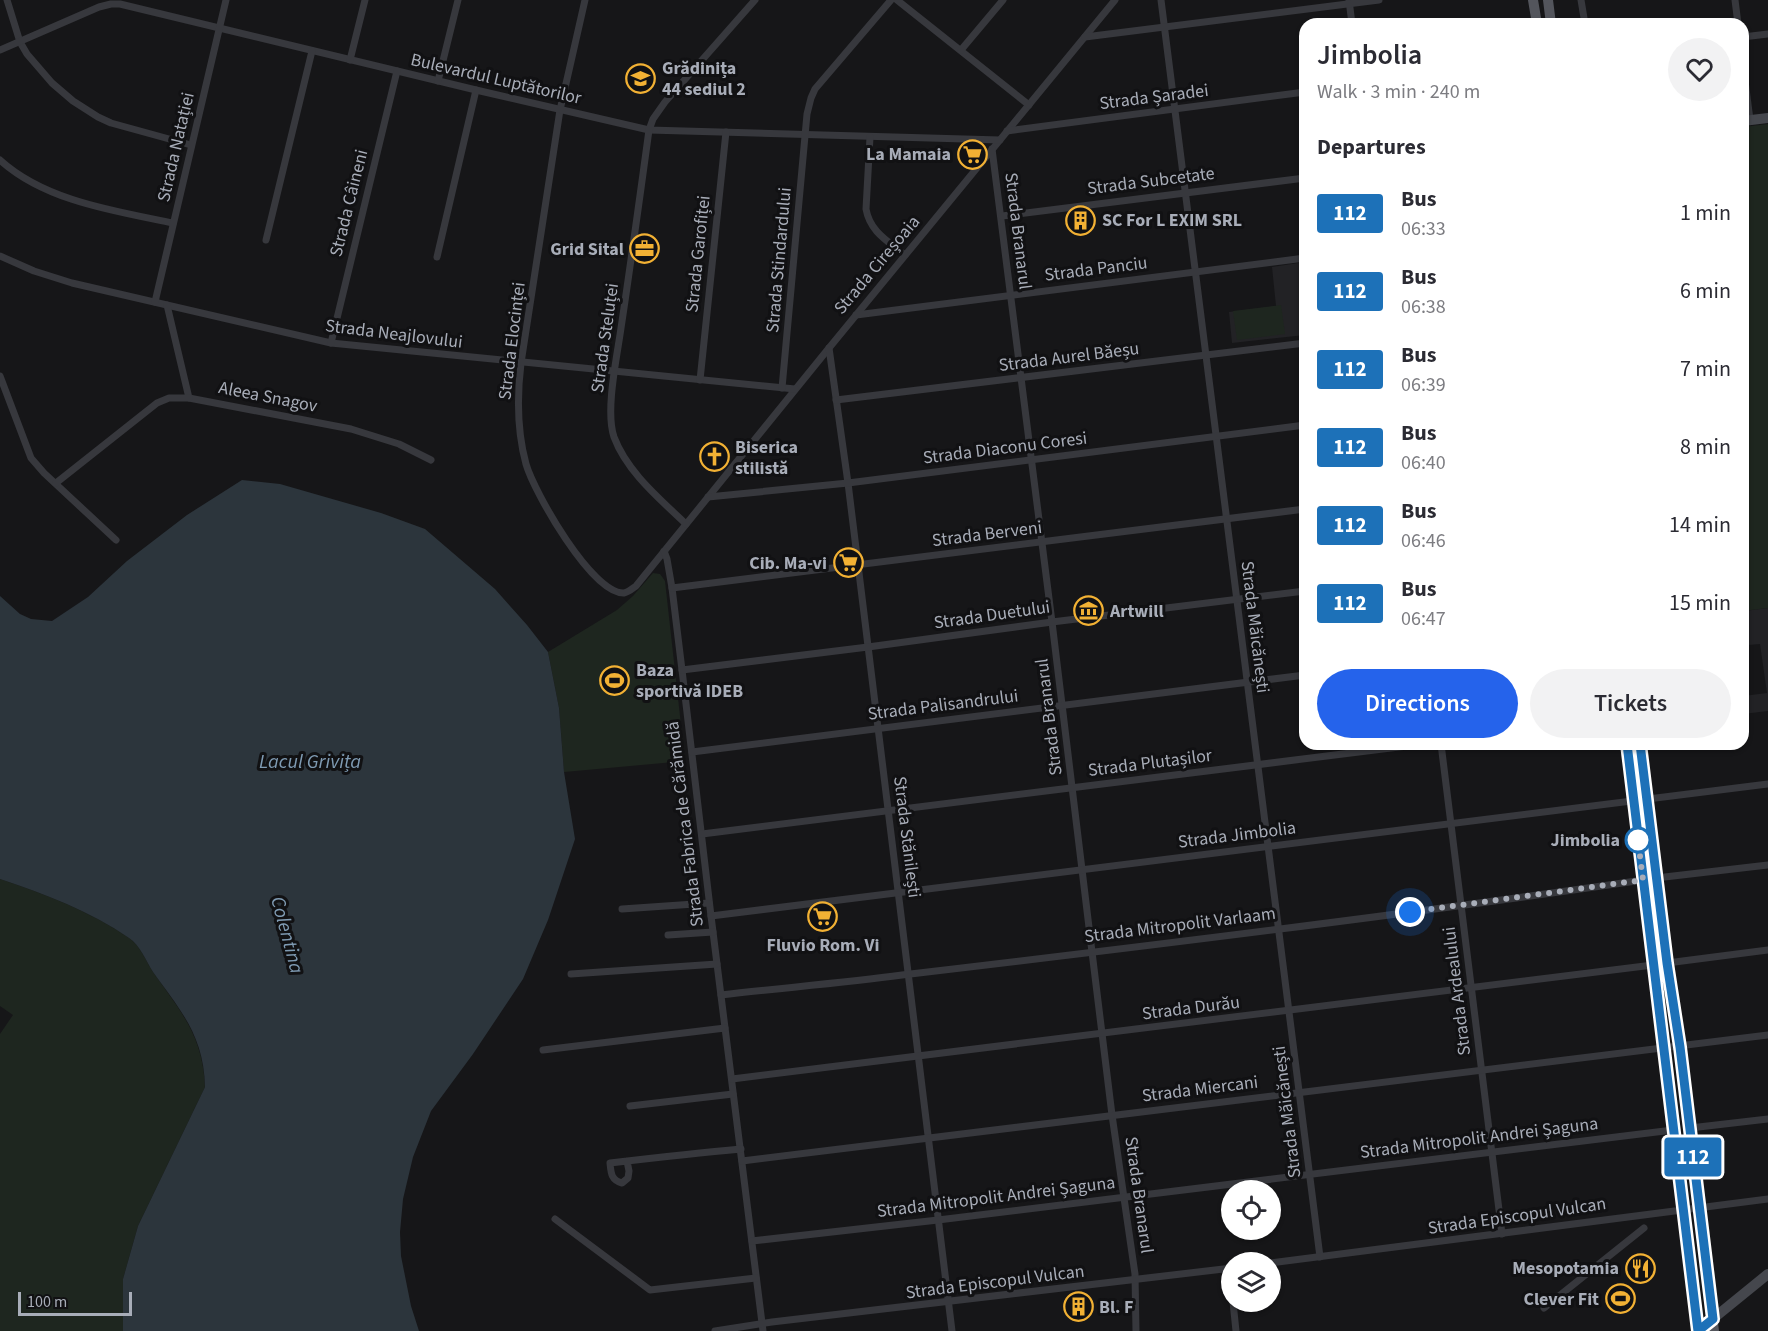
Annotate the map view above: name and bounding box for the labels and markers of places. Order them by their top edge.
place label: Grădinița 44 sediul 2 [662,56,746,102]
school or university icon: Grădinița 44 sediul 2 [625,62,657,94]
supermarket icon: La Mamaia [956,138,988,170]
place label: La Mamaia [866,142,951,167]
building icon: SC For L EXIM SRL [1065,204,1097,236]
place label: SC For L EXIM SRL [1102,208,1242,233]
office icon: Grid Sital [629,233,661,265]
place label: Grid Sital [550,237,624,262]
place label: Biserica stilistă [735,435,798,481]
church icon: Biserica stilistă [698,441,730,473]
supermarket icon: Cib. Ma-vi [832,547,864,579]
place label: Cib. Ma-vi [749,551,827,576]
museum icon: Artwill [1073,595,1105,627]
place label: Artwill [1109,599,1164,624]
place label: Baza sportivă IDEB [636,658,743,704]
sports icon: Baza sportivă IDEB [599,664,631,696]
marker: Jimbolia [1625,827,1651,853]
place label: Jimbolia [1551,828,1620,853]
supermarket icon: Fluvio Rom. Vi [807,900,839,932]
place label: Fluvio Rom. Vi [766,933,880,958]
restaurant icon: Mesopotamia [1624,1252,1656,1284]
place label: Mesopotamia [1512,1256,1619,1281]
sports icon: Clever Fit [1604,1283,1636,1315]
place label: Clever Fit [1524,1287,1599,1312]
building icon: Bl. F [1062,1291,1094,1323]
place label: Bl. F [1099,1295,1133,1320]

